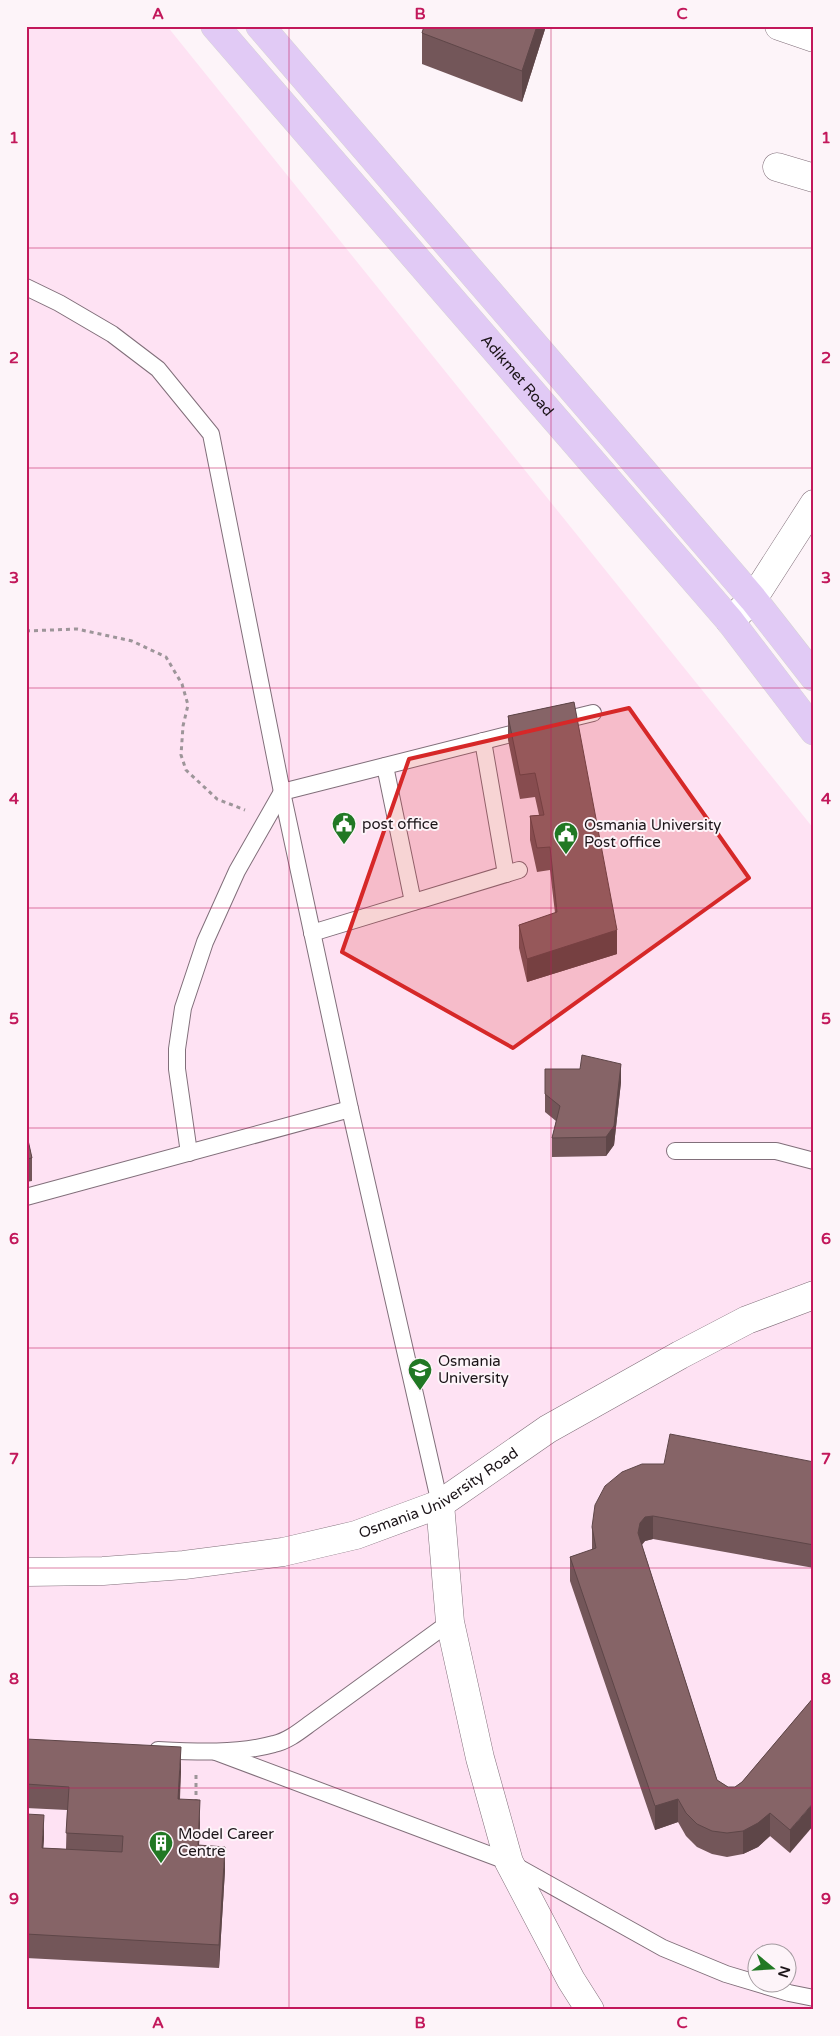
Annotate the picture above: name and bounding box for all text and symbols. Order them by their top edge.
text: A [152,4,164,24]
text: B [414,4,426,24]
text: C [676,4,688,24]
text: 1 [9,128,19,148]
text: 1 [821,128,831,148]
street label: Adikmet Road [477,331,558,420]
text: 2 [9,348,19,368]
text: 2 [821,348,831,368]
text: 3 [9,568,19,588]
text: 3 [821,568,831,588]
text: 4 [9,789,19,809]
text: 4 [821,789,831,809]
public building icon: post office [331,811,357,845]
place label: post office [362,815,438,833]
place label: Osmania University Post office [584,816,721,851]
public building icon: Osmania University Post office [553,821,579,855]
text: 5 [9,1009,19,1029]
text: 5 [821,1009,831,1029]
text: 6 [9,1229,19,1249]
text: 6 [821,1229,831,1249]
place label: Osmania University [438,1352,509,1387]
school or university icon: Osmania University [407,1357,433,1391]
street label: Osmania University Road [356,1444,522,1542]
text: 7 [9,1449,19,1469]
text: 7 [821,1449,831,1469]
text: 8 [9,1669,19,1689]
text: 8 [821,1669,831,1689]
place label: Model Career Centre [178,1825,274,1860]
building icon: Model Career Centre [148,1830,174,1864]
text: 9 [9,1889,19,1909]
text: 9 [821,1889,831,1909]
north arrow [748,1944,798,1994]
text: N [774,1964,794,1980]
text: A [152,2013,164,2033]
text: B [414,2013,426,2033]
text: C [676,2013,688,2033]

